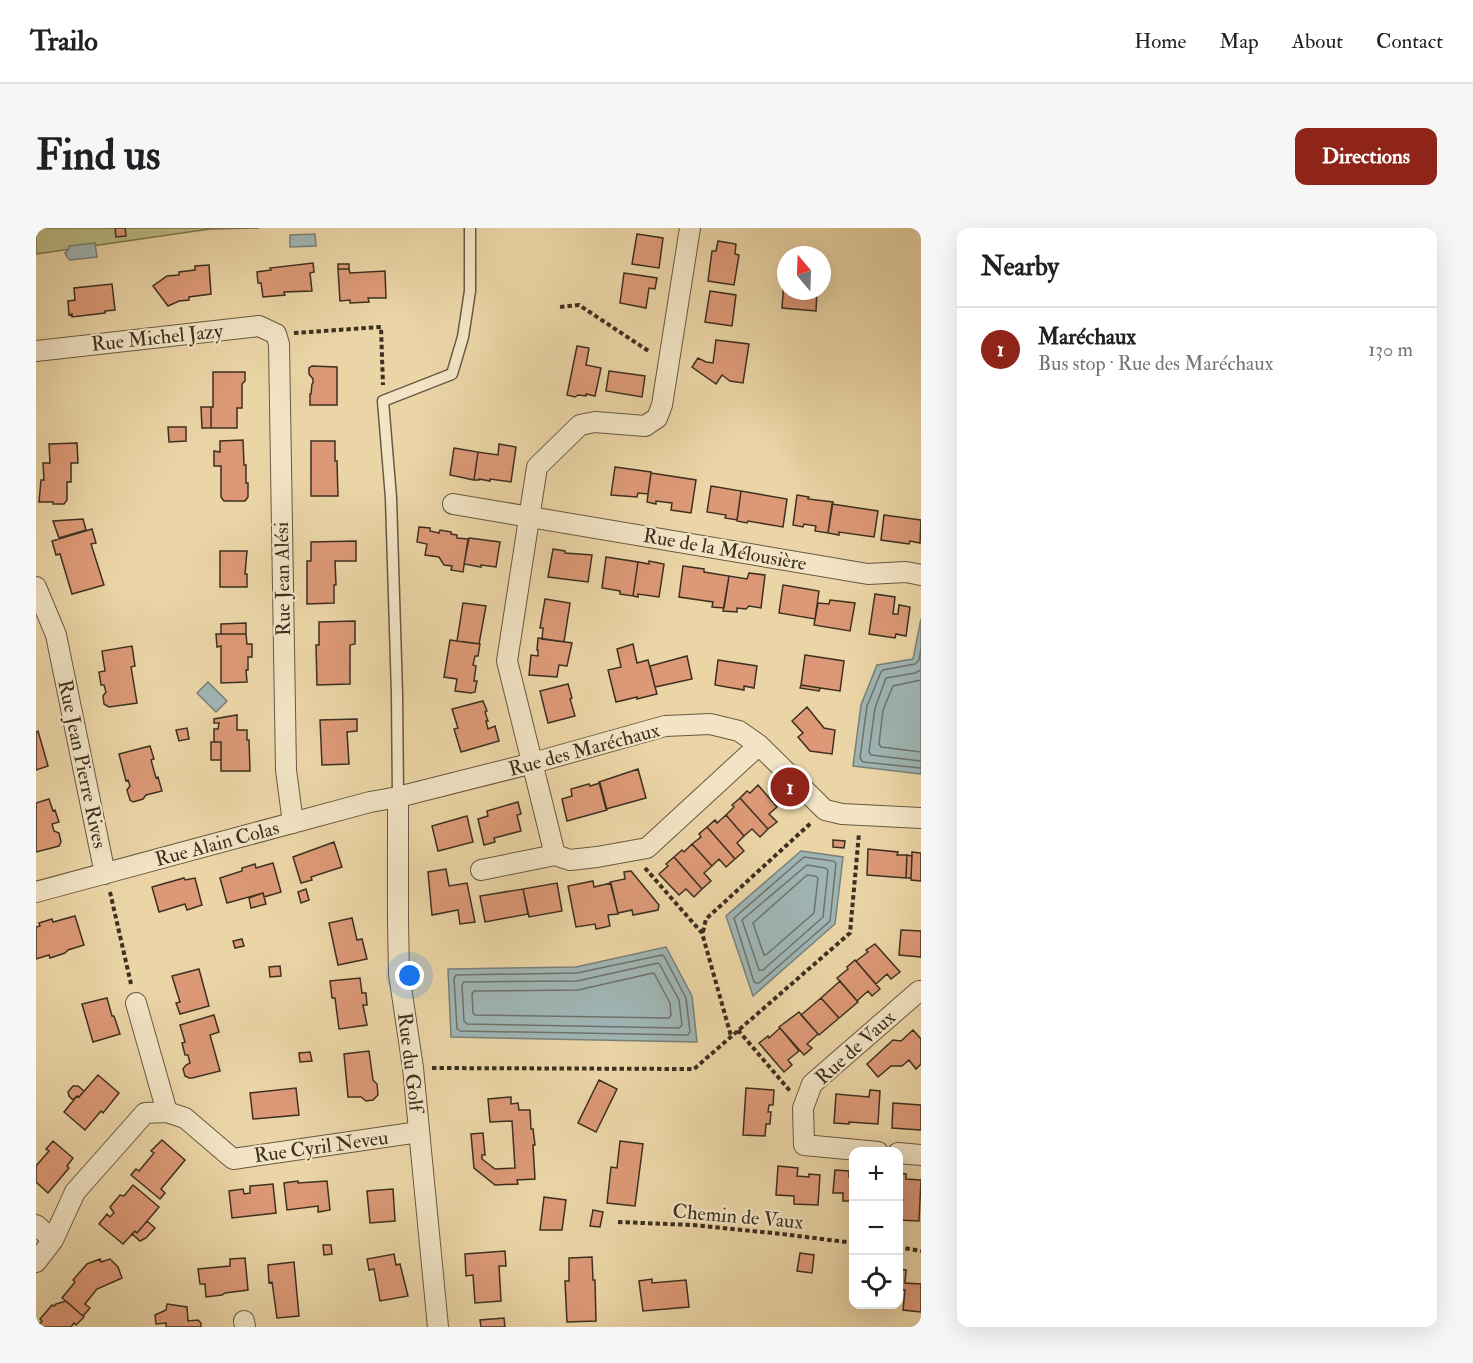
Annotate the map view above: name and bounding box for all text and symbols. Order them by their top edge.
text: Trailo [30,24,98,59]
text: Home [1134,28,1186,55]
text: Map [1219,28,1259,55]
text: About [1292,28,1343,55]
text: Contact [1376,28,1443,55]
button: Directions [1295,128,1437,185]
text: Find us [36,130,160,182]
north arrow [777,246,831,300]
text: Nearby [981,251,1059,283]
street label: Rue Michel Jazy [90,318,225,357]
text: Maréchaux [1038,323,1136,351]
text: 1 [997,337,1004,362]
text: 130 m [1368,337,1413,362]
text: Bus stop · Rue des Maréchaux [1038,351,1273,376]
street label: Rue Jean Alési [269,522,296,636]
street label: Rue de la Mélousière [641,523,809,576]
street label: Rue Jean Pierre Rives [52,678,113,851]
street label: Rue des Maréchaux [506,717,663,782]
pin: 1 [770,764,810,810]
street label: Rue Alain Colas [152,815,282,872]
your location [395,961,424,990]
street label: Rue de Vaux [810,1005,901,1090]
street label: Rue du Golf [392,1011,429,1116]
street label: Rue Cyril Neveu [252,1125,390,1168]
map controls [849,1147,903,1309]
button: + [849,1147,903,1201]
street label: Chemin de Vaux [672,1198,805,1235]
button: − [849,1201,903,1255]
button: locate [849,1255,903,1309]

